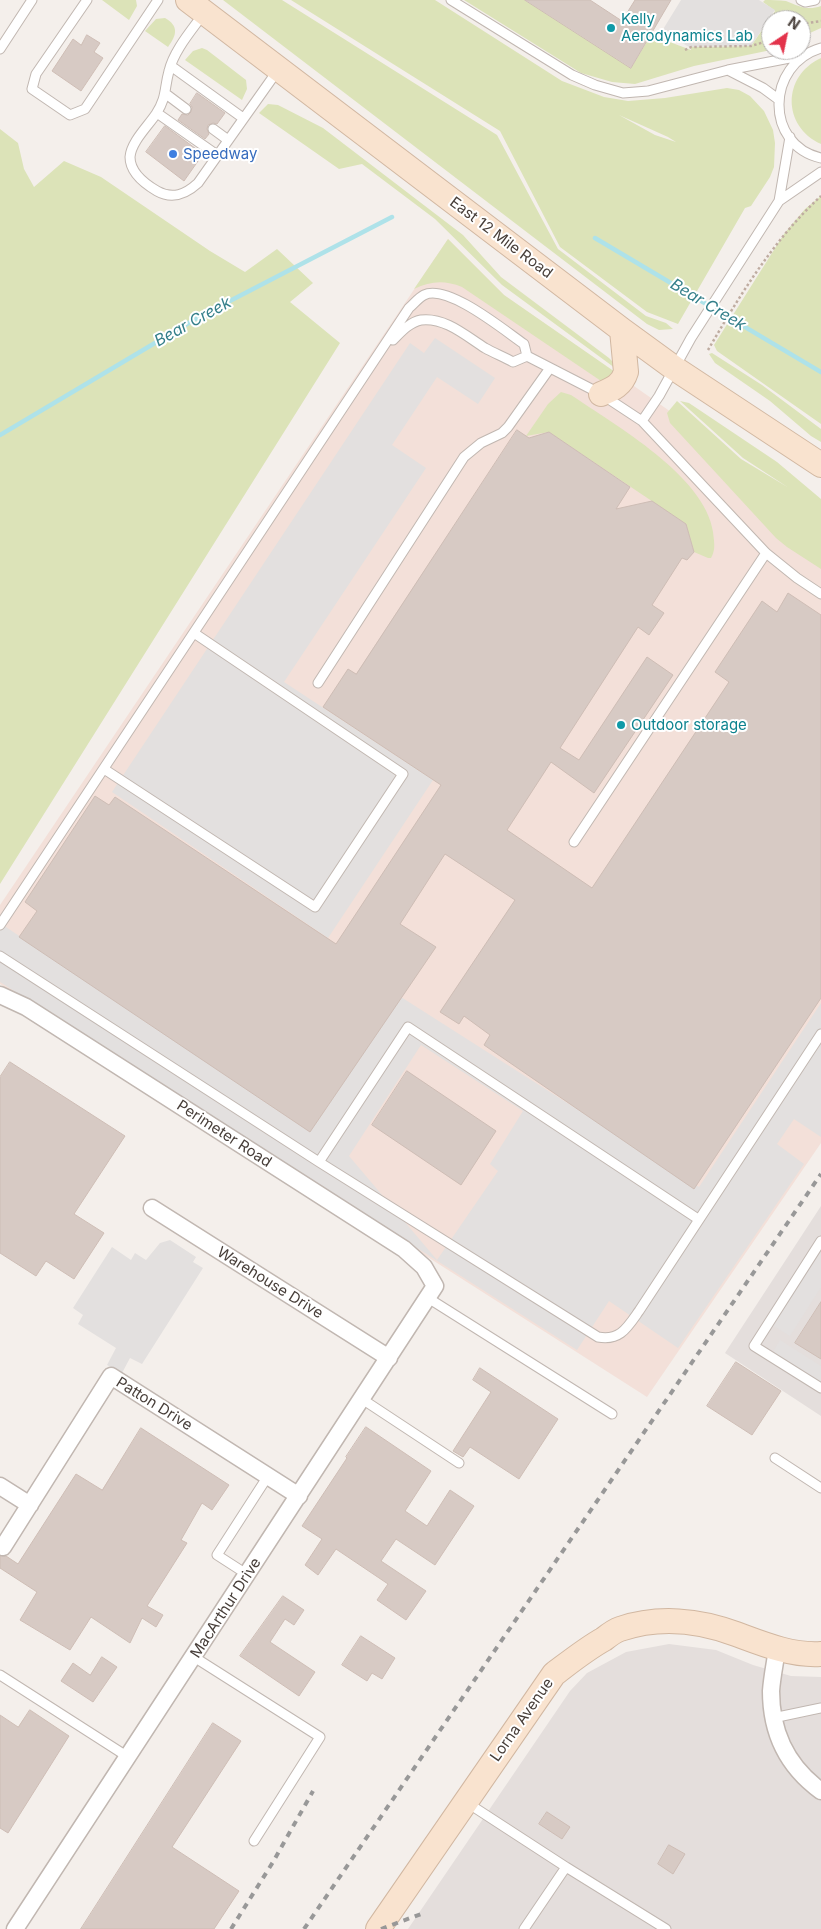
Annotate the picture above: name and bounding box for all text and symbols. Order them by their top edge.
place label: Kelly Aerodynamics Lab [621,10,753,45]
north arrow [761,10,811,60]
text: N [785,13,803,33]
marker: Kelly Aerodynamics Lab [605,22,617,34]
place label: Speedway [183,145,257,163]
marker: Speedway [167,148,179,160]
street label: East 12 Mile Road [446,194,556,282]
water label: Bear Creek [667,275,749,335]
water label: Bear Creek [151,293,235,351]
place label: Outdoor storage [631,716,747,734]
marker: Outdoor storage [615,719,627,731]
street label: Perimeter Road [173,1097,275,1171]
street label: Warehouse Drive [214,1243,326,1323]
street label: Patton Drive [113,1373,195,1435]
street label: MacArthur Drive [187,1554,265,1662]
street label: Lorna Avenue [487,1675,557,1765]

